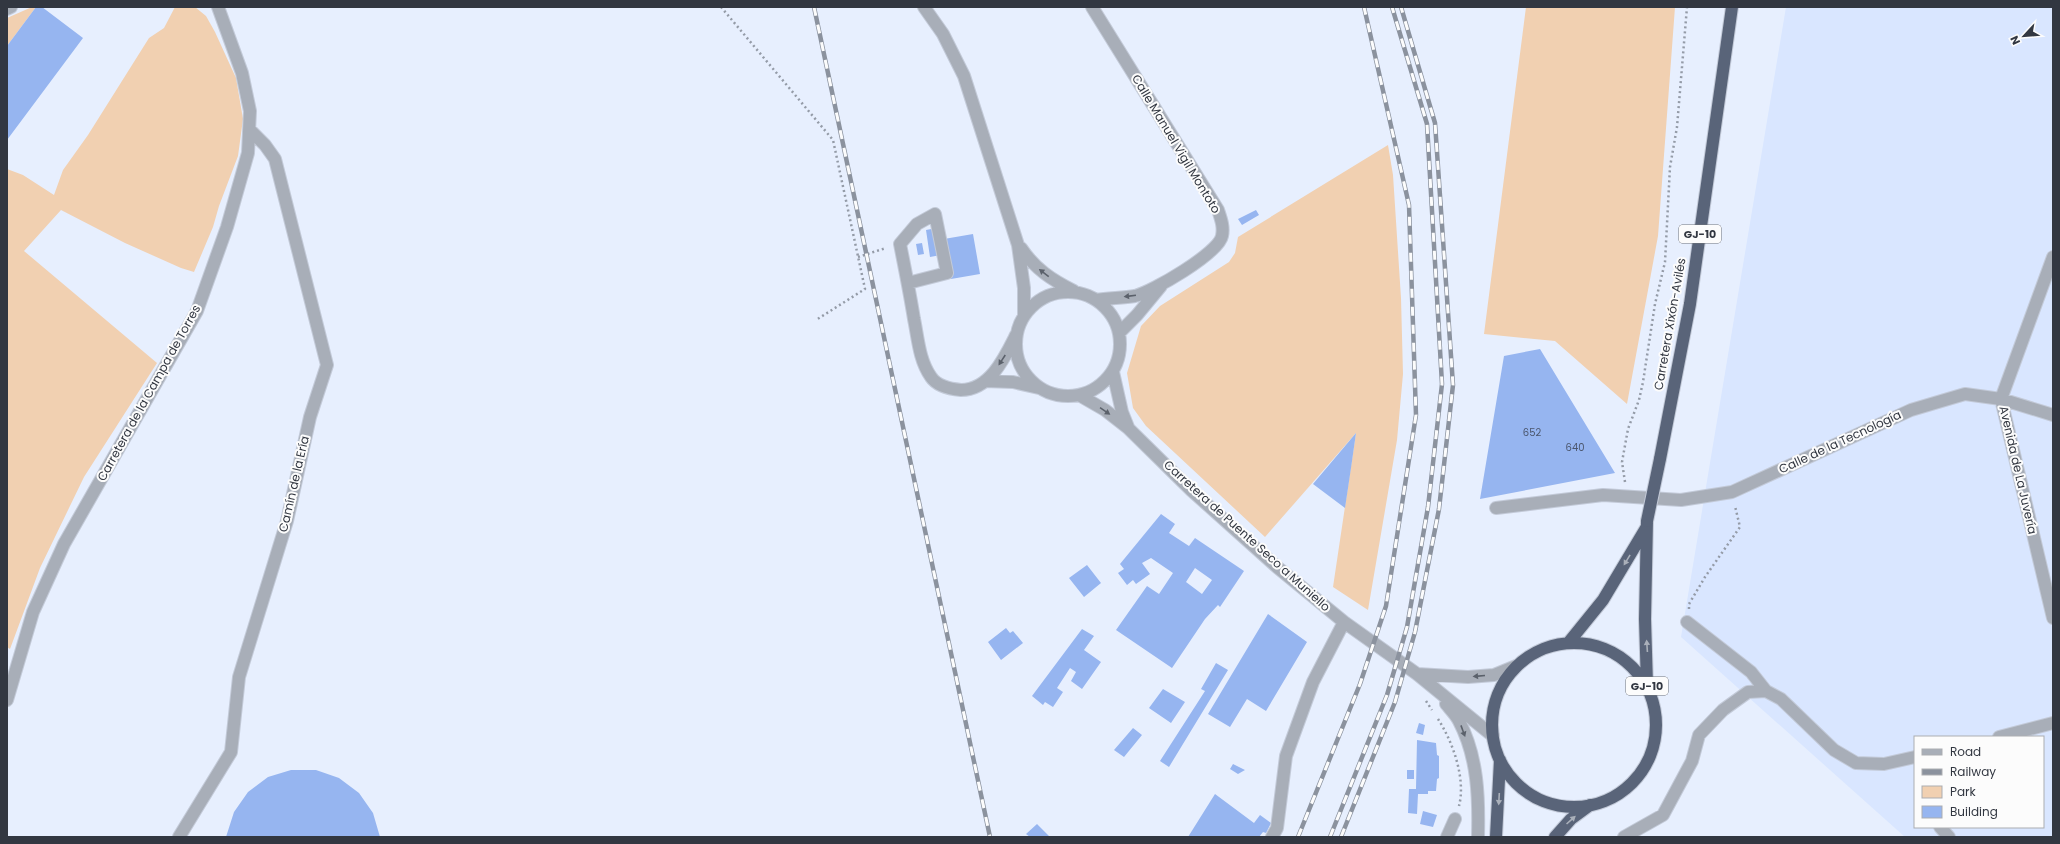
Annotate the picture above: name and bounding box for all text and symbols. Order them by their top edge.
north arrow [2004,16,2044,56]
text: N [2006,33,2024,48]
street label: Calle Manuel Vigil Montoto [1128,71,1225,217]
road number: GJ-10 [1679,225,1721,243]
street label: Carretera Xixón-Avilés [1650,256,1690,391]
one-way arrow [1038,269,1049,278]
one-way arrow [1124,293,1136,299]
street label: Carretera de la Campa de Torres [93,302,204,484]
one-way arrow [999,354,1006,365]
street label: Avenida de La Juvería [1995,404,2042,536]
street label: Calle de la Tecnología [1776,406,1904,477]
one-way arrow [1099,407,1110,414]
house number: 652 [1523,425,1541,440]
street label: Camín de la Ería [274,434,313,534]
house number: 640 [1566,440,1584,455]
street label: Carretera de Puente Seco a Muniello [1160,456,1334,615]
one-way arrow [1623,554,1630,566]
one-way arrow [1643,640,1650,652]
one-way arrow [1473,673,1485,679]
road number: GJ-10 [1626,677,1668,695]
one-way arrow [1460,725,1466,737]
legend [1914,736,2044,828]
text: Road [1950,743,1981,760]
text: Railway [1950,763,1996,780]
text: Park [1950,783,1977,800]
one-way arrow [1495,793,1502,805]
text: Building [1950,803,1998,820]
one-way arrow [1566,815,1576,824]

